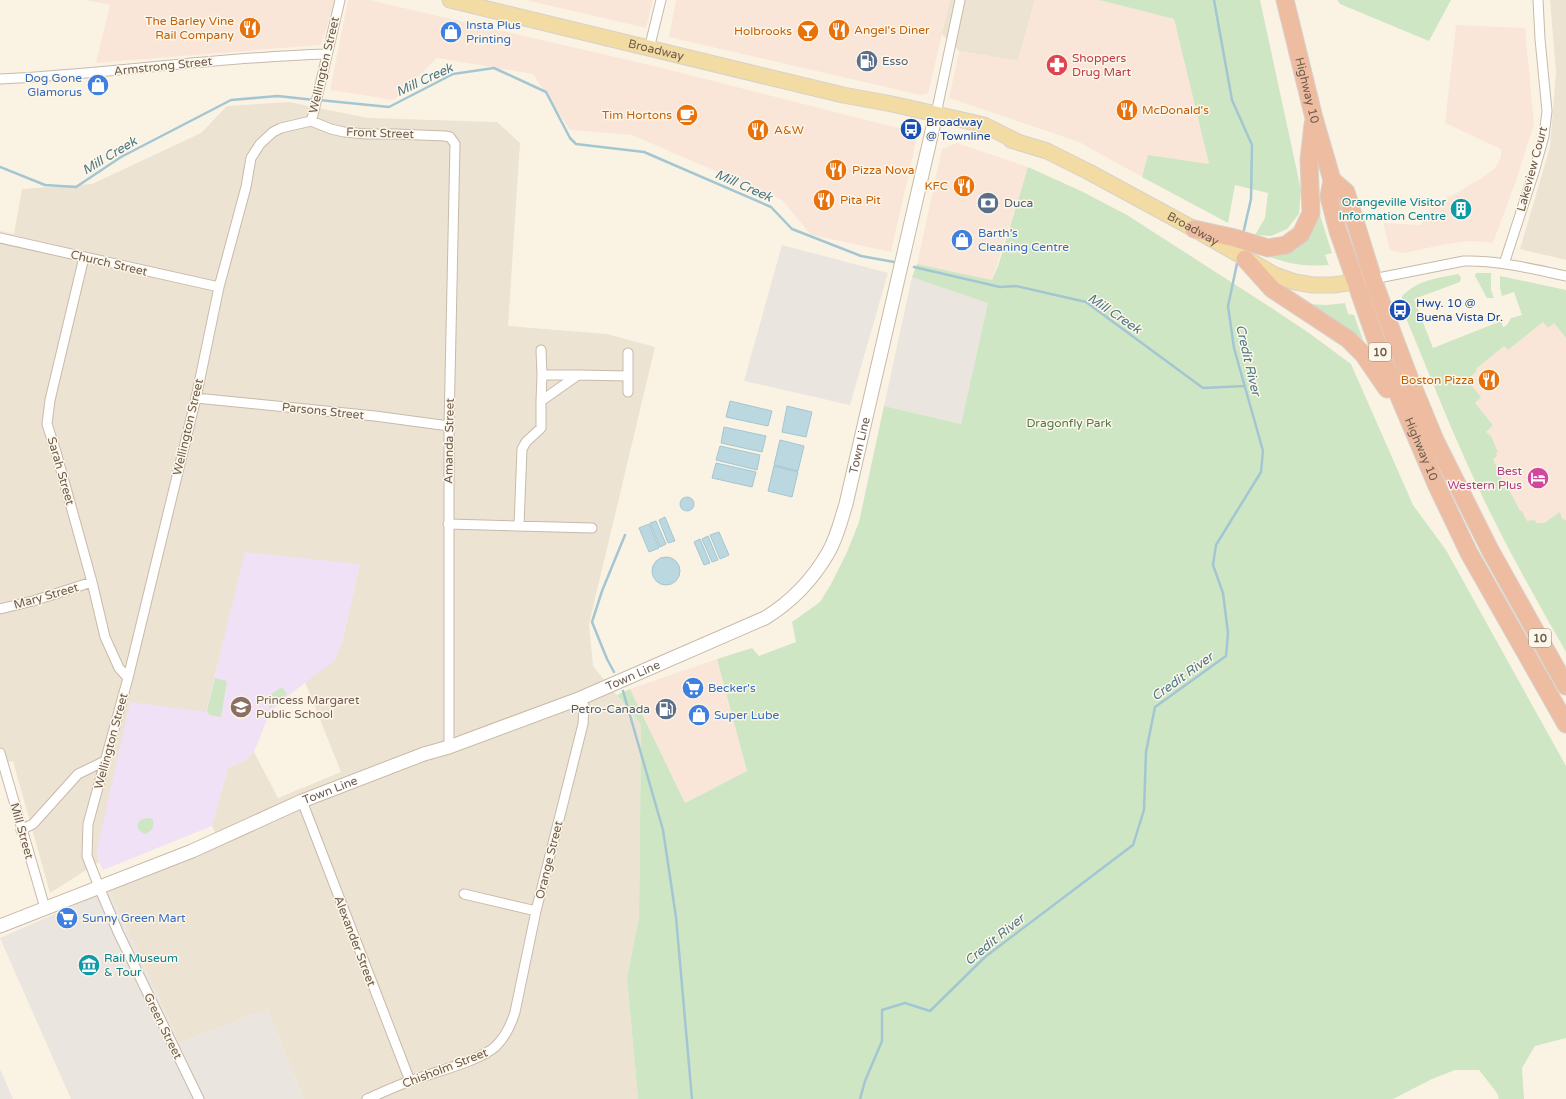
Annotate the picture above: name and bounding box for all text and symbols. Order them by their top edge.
place label: The Barley Vine Rail Company [145,14,235,42]
restaurant icon: The Barley Vine Rail Company [237,15,263,41]
street label: Wellington Street [306,15,342,115]
restaurant icon: Angel's Diner [826,17,852,43]
place label: Insta Plus Printing [466,18,521,46]
bar icon: Holbrooks [795,18,821,44]
shop icon: Insta Plus Printing [438,19,464,45]
place label: Angel's Diner [854,23,930,37]
place label: Holbrooks [734,24,792,38]
street label: Broadway [627,36,686,63]
fuel station icon: Esso [854,48,880,74]
place label: Shoppers Drug Mart [1072,51,1131,79]
pharmacy icon: Shoppers Drug Mart [1044,52,1070,78]
street label: Armstrong Street [113,54,213,78]
place label: Esso [882,54,908,68]
street label: Highway 10 [1292,56,1322,125]
water label: Mill Creek [393,59,456,100]
place label: Dog Gone Glamorus [25,71,82,99]
shop icon: Dog Gone Glamorus [85,72,111,98]
restaurant icon: McDonald's [1114,97,1140,123]
cafe icon: Tim Hortons [674,102,700,128]
place label: McDonald's [1142,103,1209,117]
place label: Tim Hortons [602,108,672,122]
place label: Broadway @ Townline [926,115,991,143]
bus stop icon: Broadway @ Townline [898,116,924,142]
restaurant icon: A&W [745,117,771,143]
place label: A&W [774,123,804,137]
street label: Front Street [346,125,415,141]
street label: Lakeview Court [1514,125,1550,213]
water label: Mill Creek [79,133,141,178]
restaurant icon: Pizza Nova [823,157,849,183]
place label: Pizza Nova [852,163,915,177]
water label: Mill Creek [712,166,776,206]
restaurant icon: KFC [951,173,977,199]
place label: KFC [925,179,948,193]
restaurant icon: Pita Pit [811,187,837,213]
bank icon: Duca [975,190,1001,216]
place label: Pita Pit [840,193,881,207]
place label: Orangeville Visitor Information Centre [1339,195,1446,223]
place label: Duca [1004,196,1033,210]
building icon: Orangeville Visitor Information Centre [1448,196,1474,222]
street label: Broadway [1165,209,1222,249]
place label: Barth’s Cleaning Centre [978,226,1069,254]
shop icon: Barth’s Cleaning Centre [949,227,975,253]
street label: Church Street [69,247,149,279]
water label: Mill Creek [1085,290,1145,338]
place label: Hwy. 10 @ Buena Vista Dr. [1416,296,1503,324]
bus stop icon: Hwy. 10 @ Buena Vista Dr. [1387,297,1413,323]
water label: Credit River [1232,323,1264,399]
road number: 10 [1369,343,1391,361]
restaurant icon: Boston Pizza [1476,367,1502,393]
place label: Boston Pizza [1401,373,1474,387]
street label: Wellington Street [170,377,206,477]
street label: Amanda Street [441,398,457,484]
street label: Parsons Street [281,400,365,422]
street label: Town Line [846,415,873,475]
street label: Highway 10 [1402,415,1441,483]
park label: Dragonfly Park [1026,416,1112,430]
street label: Sarah Street [45,435,78,507]
place label: Best Western Plus [1448,464,1522,492]
hotel icon: Best Western Plus [1525,465,1551,491]
street label: Mary Street [12,580,80,612]
road number: 10 [1529,629,1551,647]
water label: Credit River [1149,648,1218,705]
street label: Town Line [604,657,662,693]
supermarket icon: Becker's [680,675,706,701]
place label: Becker's [708,681,756,695]
street label: Wellington Street [91,691,131,791]
place label: Princess Margaret Public School [256,693,360,721]
school or university icon: Princess Margaret Public School [228,694,254,720]
fuel station icon: Petro-Canada [653,696,679,722]
place label: Petro-Canada [571,702,650,716]
shop icon: Super Lube [686,702,712,728]
place label: Super Lube [714,708,779,722]
street label: Town Line [301,773,360,807]
street label: Mill Street [7,801,37,861]
street label: Orange Street [533,819,566,901]
street label: Alexander Street [331,894,379,988]
supermarket icon: Sunny Green Mart [54,905,80,931]
water label: Credit River [961,909,1029,969]
place label: Sunny Green Mart [82,911,186,925]
place label: Rail Museum & Tour [104,951,178,979]
museum icon: Rail Museum & Tour [76,952,102,978]
street label: Green Street [141,991,185,1062]
street label: Chisholm Street [400,1045,490,1091]

